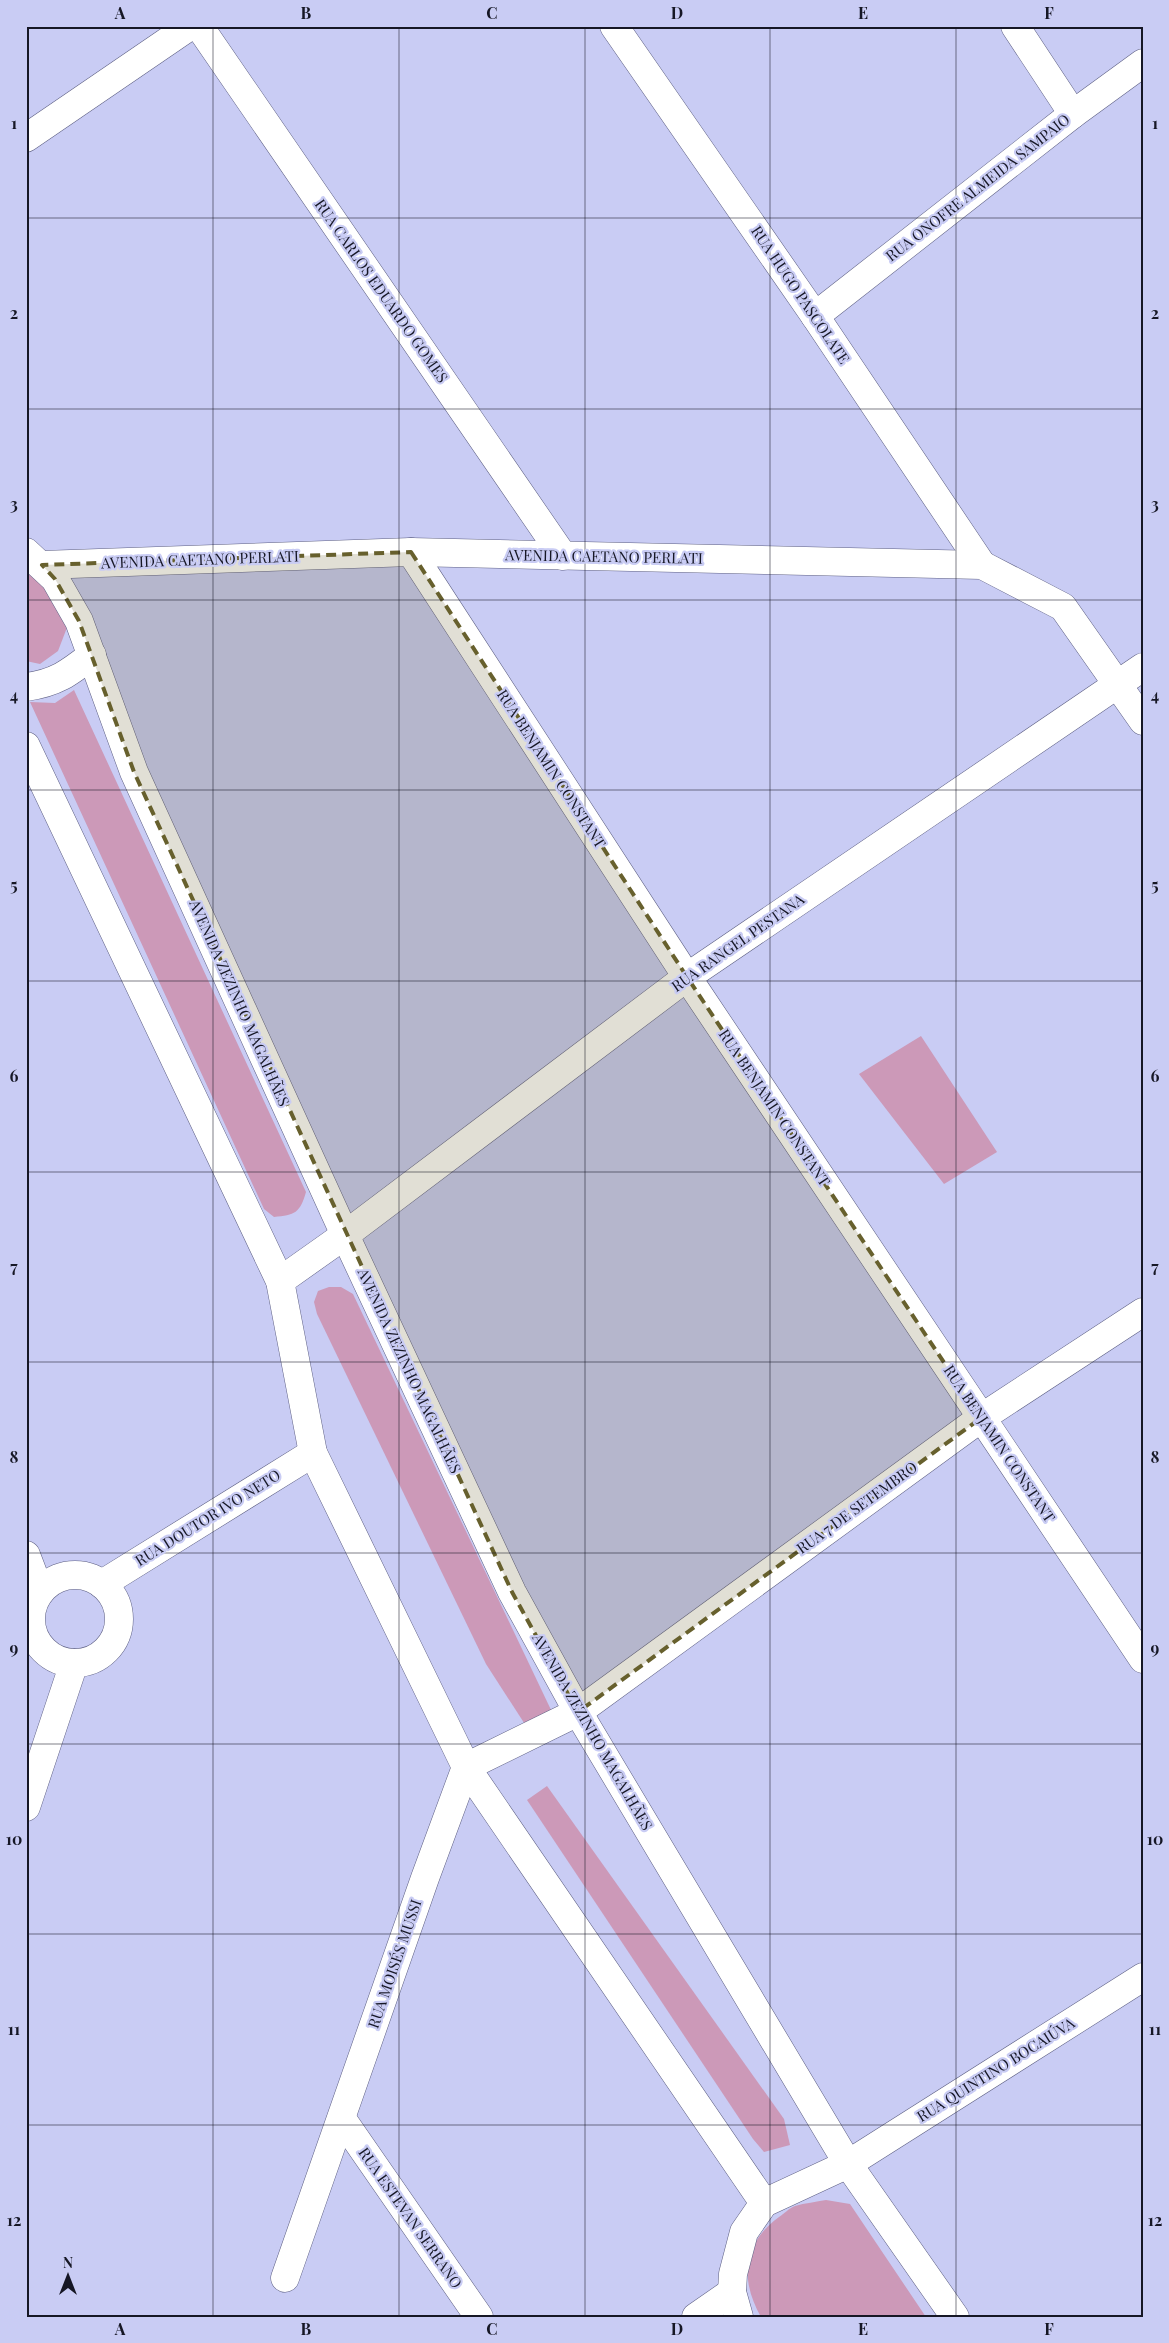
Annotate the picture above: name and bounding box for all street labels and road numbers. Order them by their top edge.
street label: RUA ONOFRE ALMEIDA SAMPAIO [881,109,1073,265]
street label: RUA CARLOS EDUARDO GOMES [311,195,453,386]
street label: RUA HUGO PASCOLATE [747,221,855,367]
street label: AVENIDA CAETANO PERLATI [504,544,703,568]
street label: AVENIDA CAETANO PERLATI [100,546,299,572]
street label: RUA BENJAMIN CONSTANT [493,685,611,852]
street label: RUA RANGEL PESTANA [667,888,808,996]
street label: AVENIDA ZEZINHO MAGALHÃES [185,895,295,1109]
street label: RUA BENJAMIN CONSTANT [715,1025,835,1190]
street label: AVENIDA ZEZINHO MAGALHÃES [353,1264,466,1476]
street label: RUA BENJAMIN CONSTANT [940,1361,1060,1526]
street label: RUA 7 DE SETEMBRO [792,1457,921,1558]
street label: RUA DOUTOR IVO NETO [131,1464,284,1570]
street label: AVENIDA ZEZINHO MAGALHÃES [528,1629,658,1834]
street label: RUA MOISÉS MUSSI [363,1896,426,2031]
street label: RUA QUINTINO BOCAIÚVA [913,2012,1079,2126]
street label: RUA ESTEVAN SERRANO [355,2143,467,2292]

